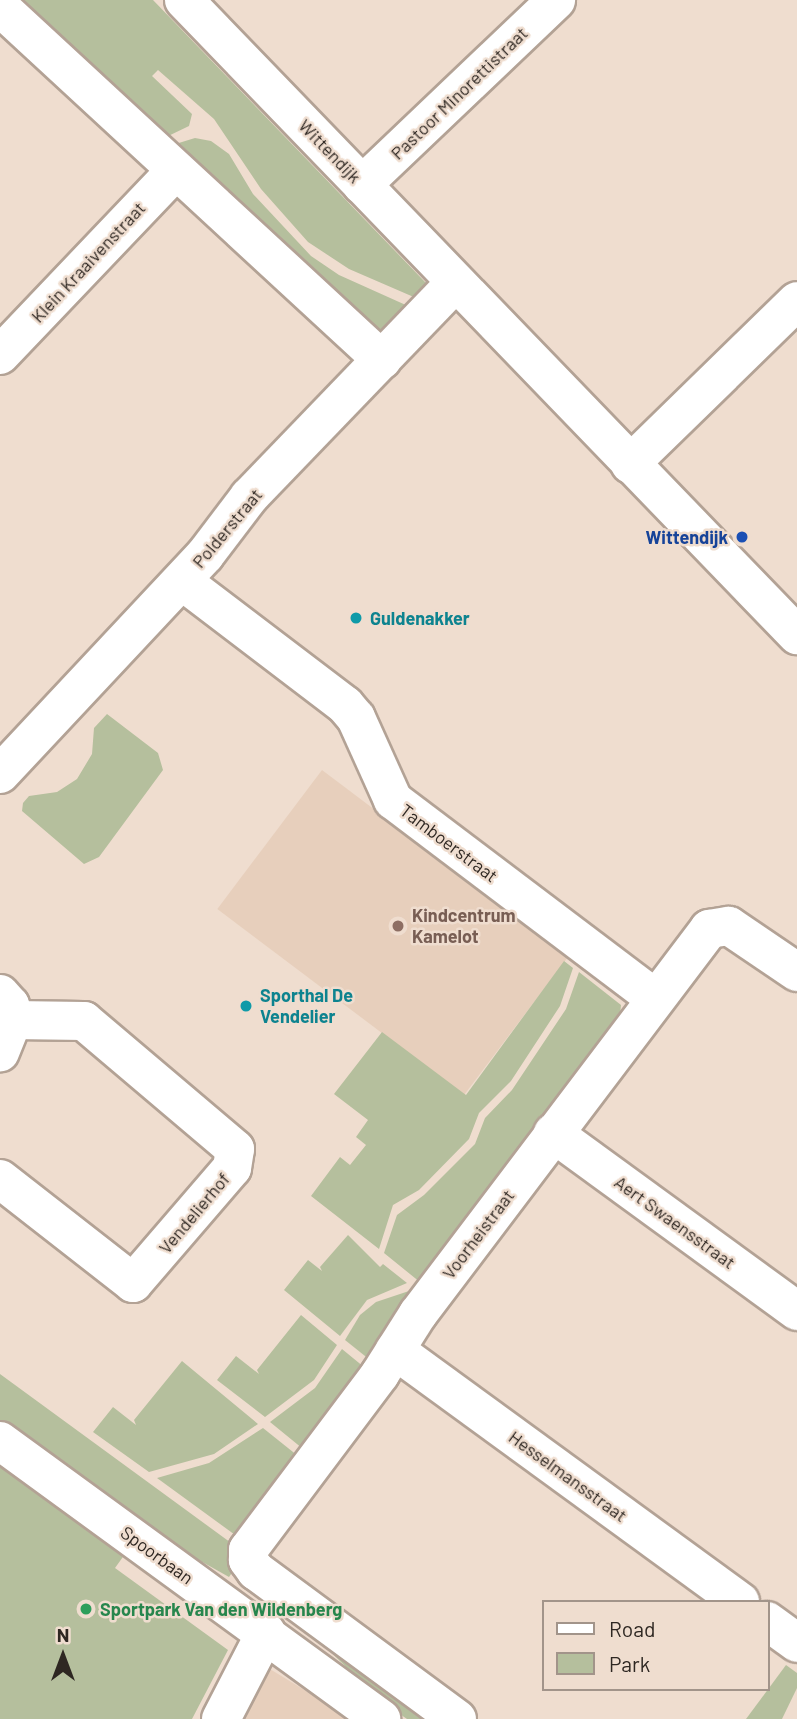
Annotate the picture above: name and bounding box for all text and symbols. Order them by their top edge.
street label: Pastoor Minorettistraat [386,22,532,164]
street label: Wittendijk [294,115,366,187]
street label: Klein Kraaivenstraat [26,197,150,327]
street label: Polderstraat [188,484,266,572]
place label: Wittendijk [646,526,728,548]
marker: Wittendijk [734,529,750,545]
place label: Guldenakker [370,607,470,629]
marker: Guldenakker [348,610,364,626]
street label: Tamboerstraat [396,799,502,887]
place label: Kindcentrum Kamelot [412,905,516,948]
marker: Kindcentrum Kamelot [390,918,406,934]
place label: Sporthal De Vendelier [260,985,353,1028]
marker: Sporthal De Vendelier [238,998,254,1014]
street label: Vendelierhof [154,1168,234,1258]
street label: Aert Swaensstraat [610,1171,740,1273]
street label: Voorheistraat [437,1185,519,1283]
street label: Hesselmansstraat [505,1426,631,1526]
street label: Spoorbaan [117,1521,197,1589]
place label: Sportpark Van den Wildenberg [100,1598,342,1620]
legend [542,1600,769,1691]
marker: Sportpark Van den Wildenberg [78,1601,94,1617]
text: Road [609,1616,655,1641]
north arrow [28,1621,98,1691]
text: N [57,1623,69,1646]
text: Park [609,1651,650,1676]

